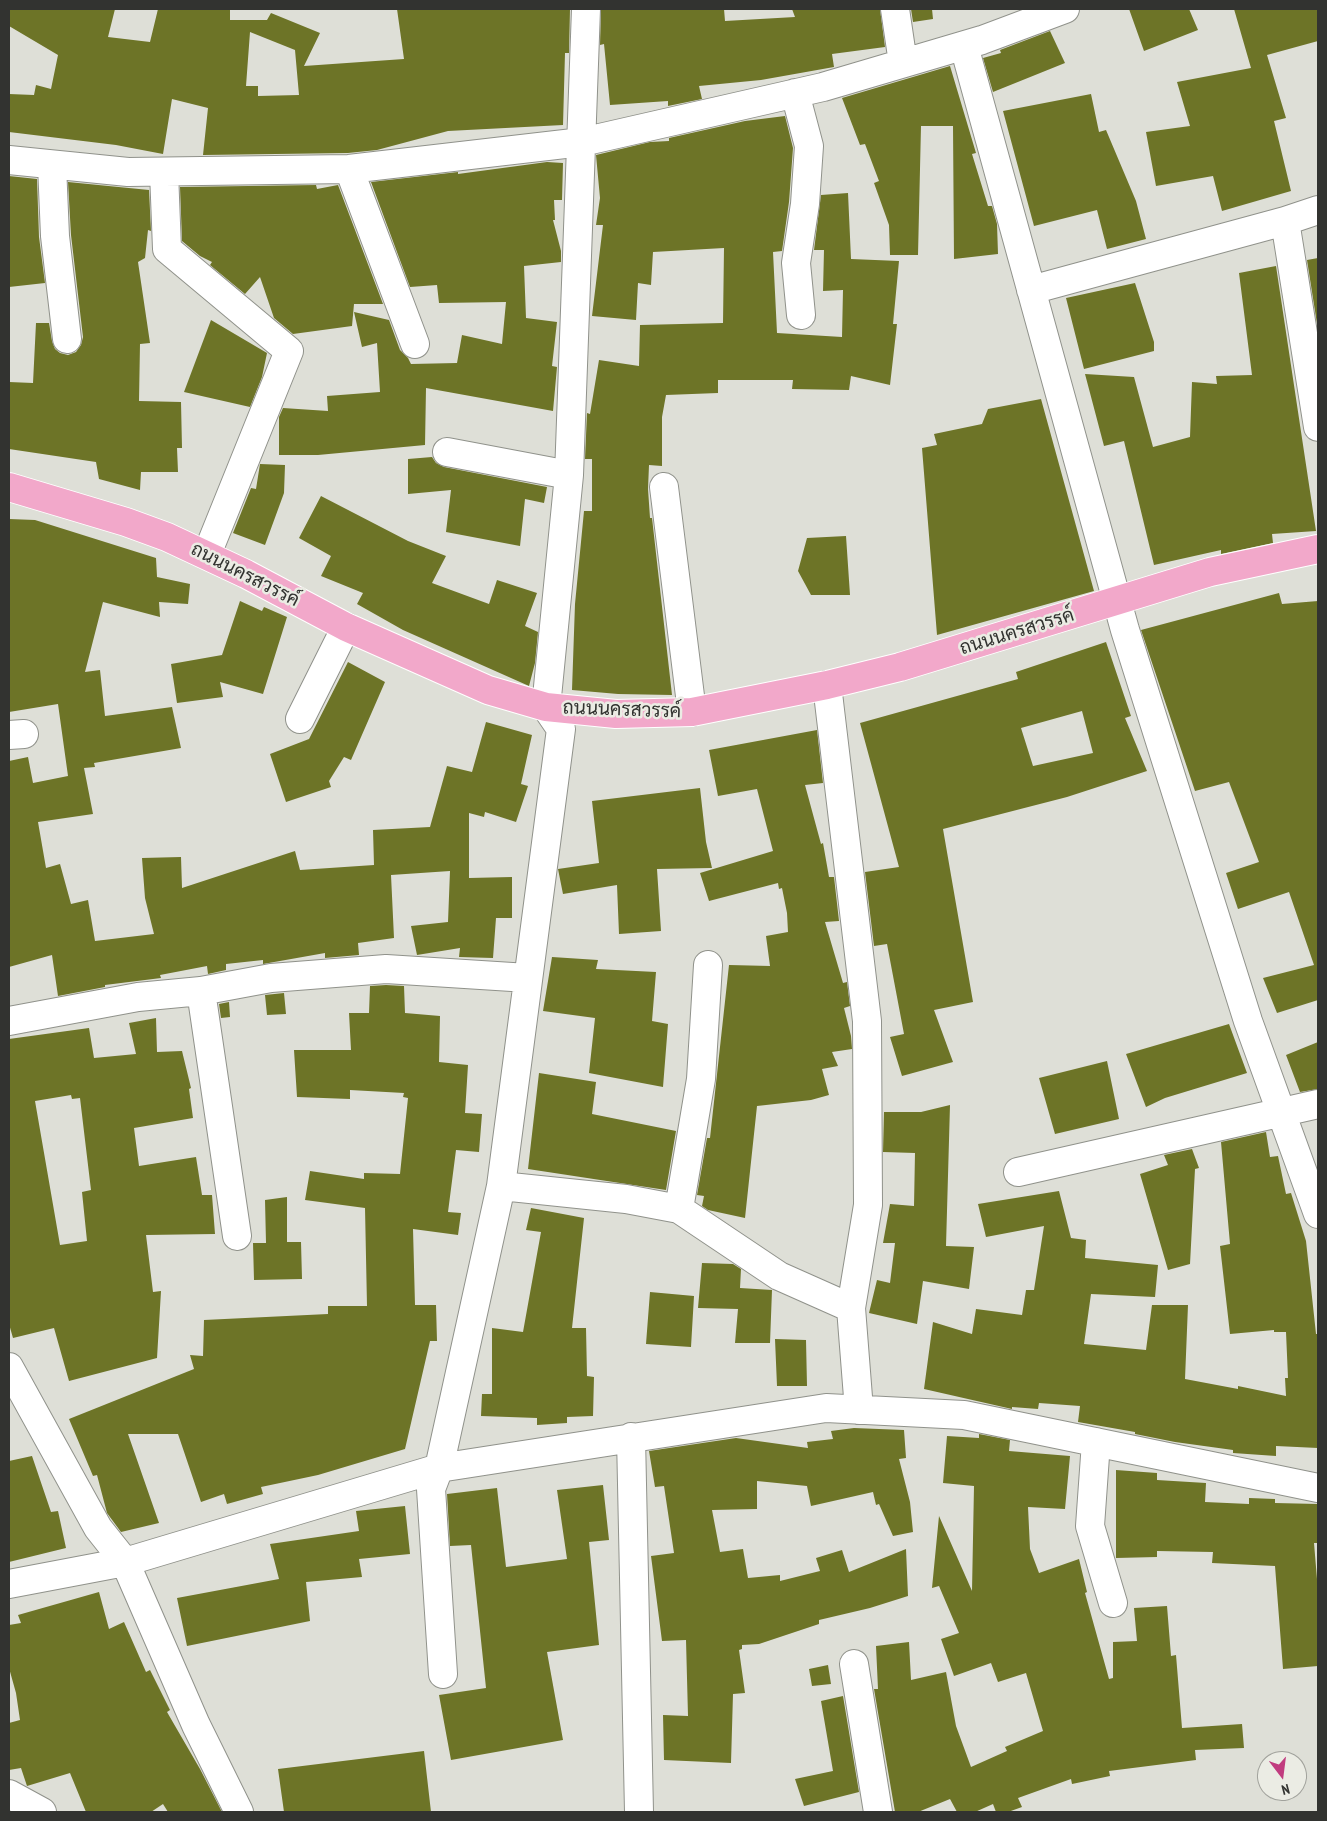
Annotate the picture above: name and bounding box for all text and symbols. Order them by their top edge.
street label: ถนนนครสวรรค์ [187,538,303,612]
street label: ถนนนครสวรรค์ [957,604,1077,660]
street label: ถนนนครสวรรค์ [562,697,682,723]
north arrow [1257,1751,1307,1801]
text: N [1280,1780,1292,1799]

